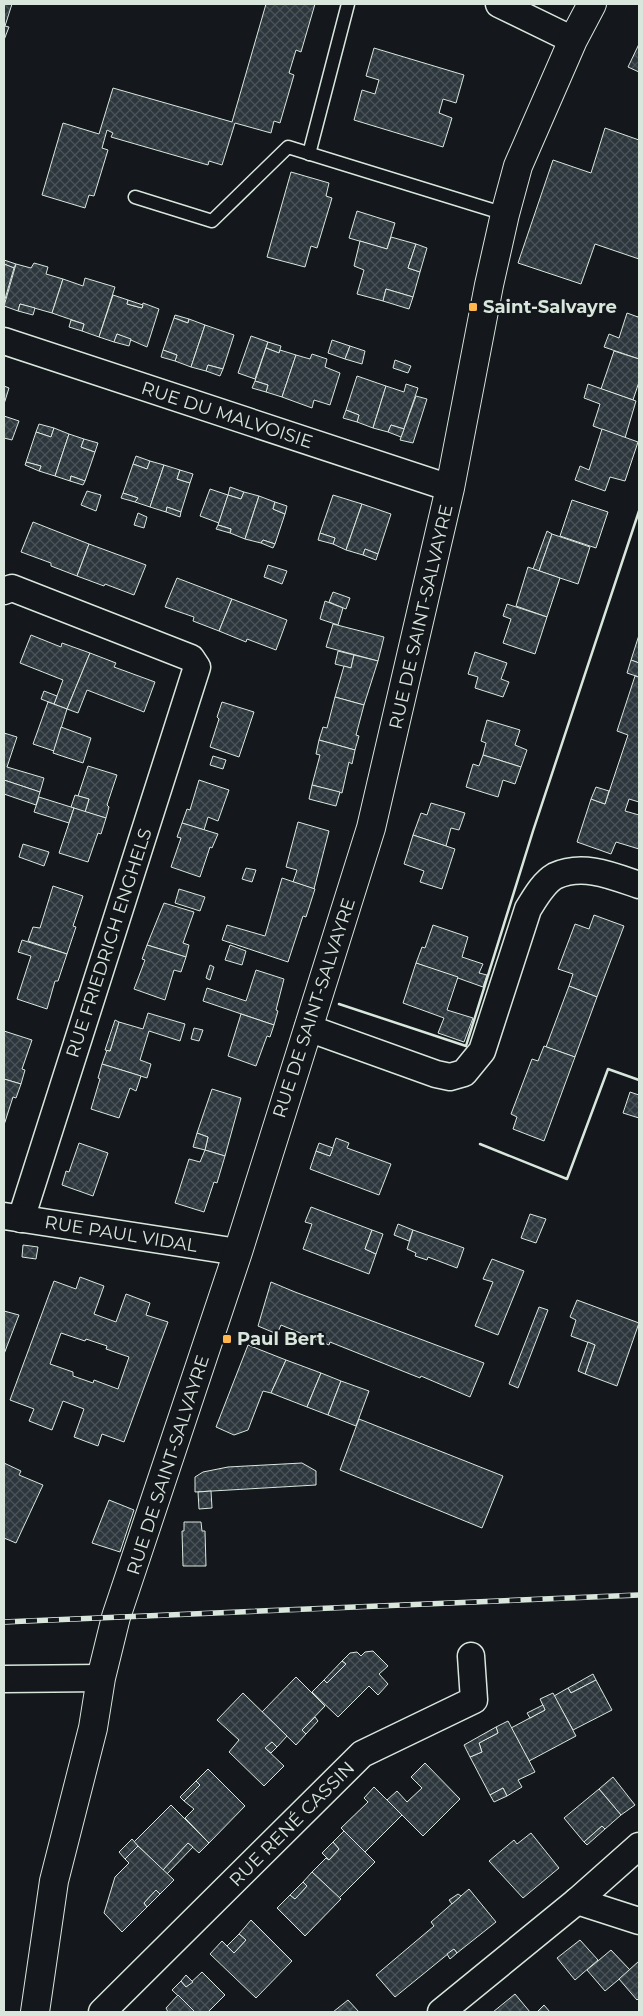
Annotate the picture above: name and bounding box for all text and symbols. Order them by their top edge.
place label: Saint-Salvayre [483,296,617,318]
marker: Saint-Salvayre [467,301,479,313]
street label: RUE DU MALVOISIE [139,377,315,453]
street label: RUE DE SAINT-SALVAYRE [384,503,458,731]
street label: RUE FRIEDRICH ENGHELS [61,825,157,1061]
street label: RUE DE SAINT-SALVAYRE [268,895,360,1121]
street label: RUE PAUL VIDAL [43,1211,199,1257]
place label: Paul Bert [237,1328,325,1350]
marker: Paul Bert [221,1333,233,1345]
street label: RUE DE SAINT-SALVAYRE [122,1352,214,1578]
street label: RUE RENÉ CASSIN [225,1757,359,1891]

